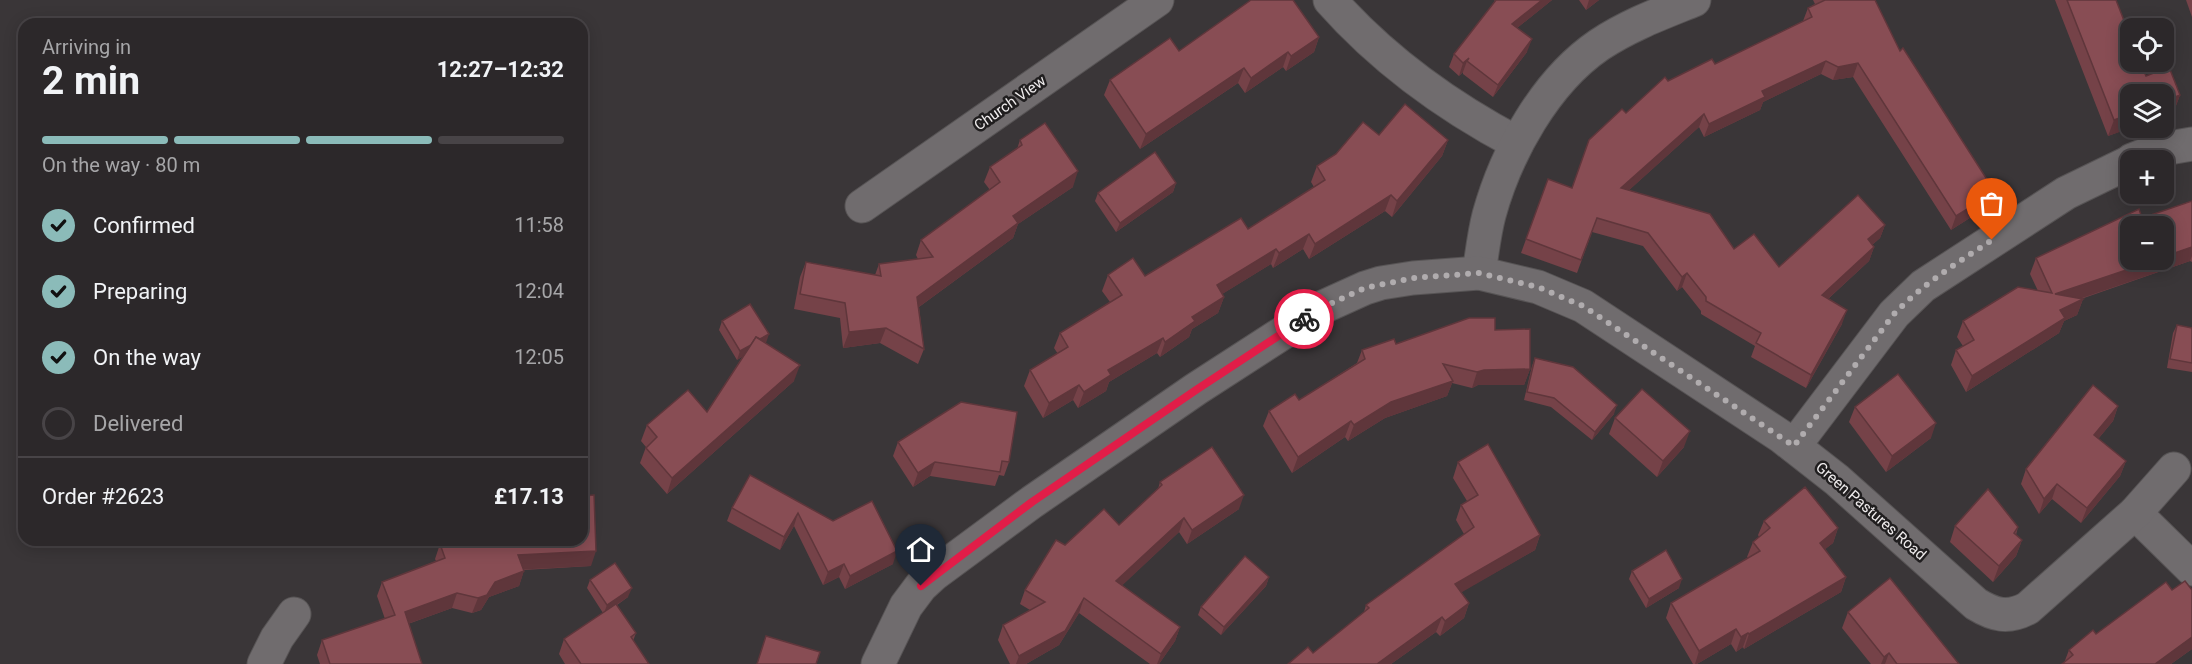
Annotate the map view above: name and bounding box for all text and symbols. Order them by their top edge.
map controls [2120,18,2174,270]
button: locate [2120,18,2174,72]
text: Arriving in [42,35,131,59]
text: 12:27–12:32 [437,57,564,82]
text: 2 min [42,58,140,104]
street label: Church View [971,72,1049,134]
button: layers [2120,84,2174,138]
button: + [2120,150,2174,204]
text: On the way · 80 m [42,153,200,177]
pin [1966,178,2017,240]
icon: bag [1975,187,2008,220]
icon: check [42,209,75,242]
text: Confirmed [93,213,195,238]
text: 11:58 [514,213,564,237]
button: − [2120,216,2174,270]
icon: check [42,275,75,308]
text: Preparing [93,279,187,304]
text: 12:04 [514,279,564,303]
courier [1274,289,1334,349]
icon: bike [1288,303,1321,336]
icon: check [42,341,75,374]
text: On the way [93,345,201,370]
text: 12:05 [514,345,564,369]
text: Delivered [93,411,183,436]
street label: Green Pastures Road [1812,458,1930,564]
text: Order #2623 [42,484,164,509]
text: £17.13 [494,484,564,509]
pin [895,524,946,586]
icon: home [904,533,937,566]

